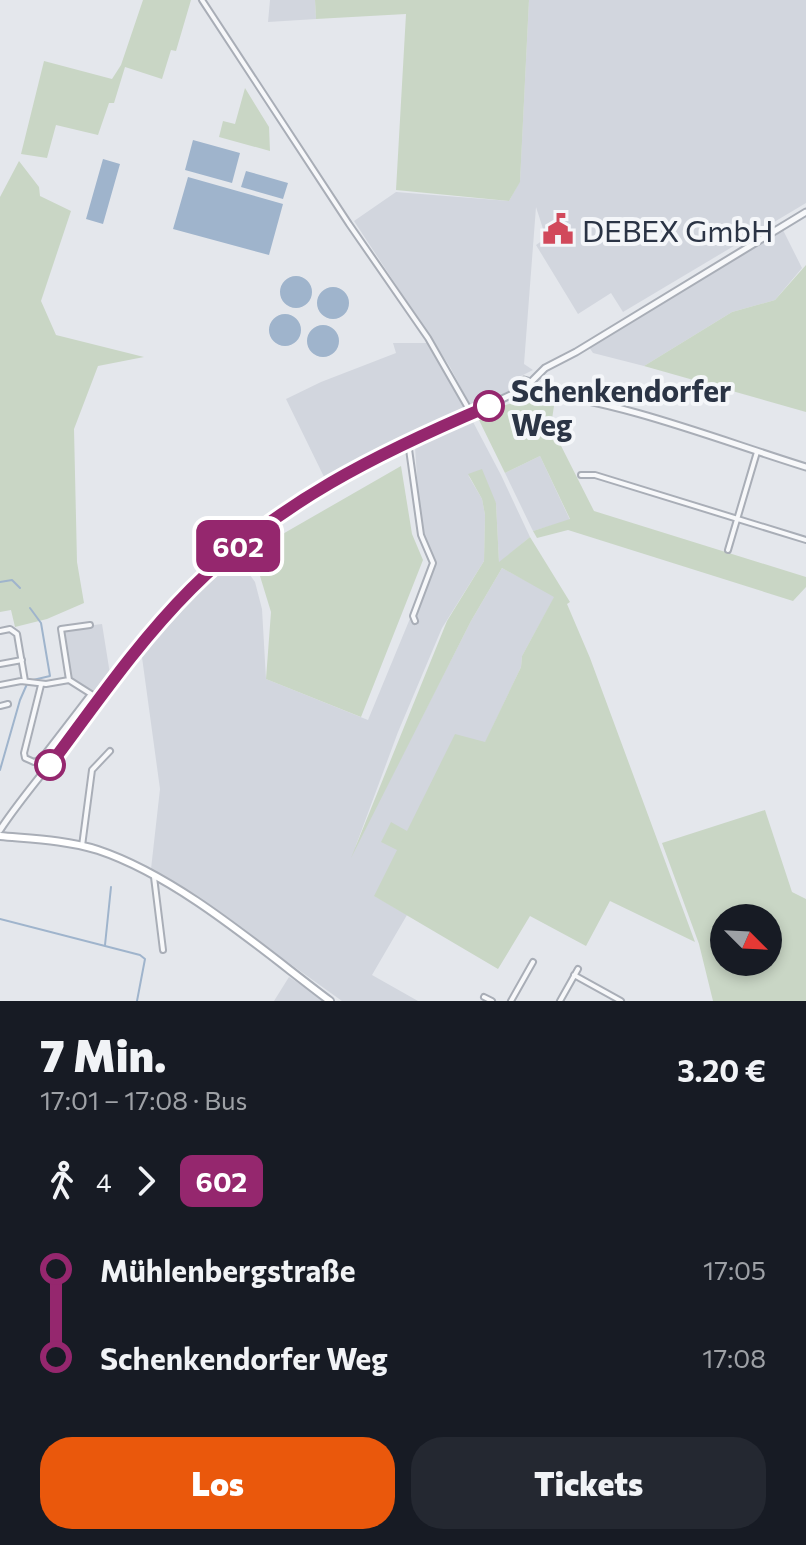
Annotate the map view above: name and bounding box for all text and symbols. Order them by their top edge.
place label: DEBEX GmbH [582,211,774,248]
public building icon: DEBEX GmbH [541,212,575,246]
place label: Schenkendorfer Weg [511,371,731,442]
marker: Schenkendorfer Weg [474,391,504,421]
line badge: 602 [192,520,284,572]
text: 602 [212,529,264,563]
unlabelled marker [35,750,65,780]
north arrow [710,904,782,976]
map controls [710,904,782,976]
text: 7 Min. [40,1027,166,1081]
text: 3.20 € [677,1051,766,1088]
text: 17:01 – 17:08 · Bus [40,1084,247,1115]
icon: walk [40,1159,84,1203]
icon: forward [124,1159,168,1203]
text: 602 [196,1164,247,1198]
text: 4 [96,1166,112,1197]
text: Mühlenbergstraße [100,1251,355,1288]
text: 17:05 [703,1254,766,1285]
text: Schenkendorfer Weg [100,1339,388,1376]
text: 17:08 [702,1342,766,1373]
button: Los [40,1437,395,1529]
button: Tickets [411,1437,766,1529]

